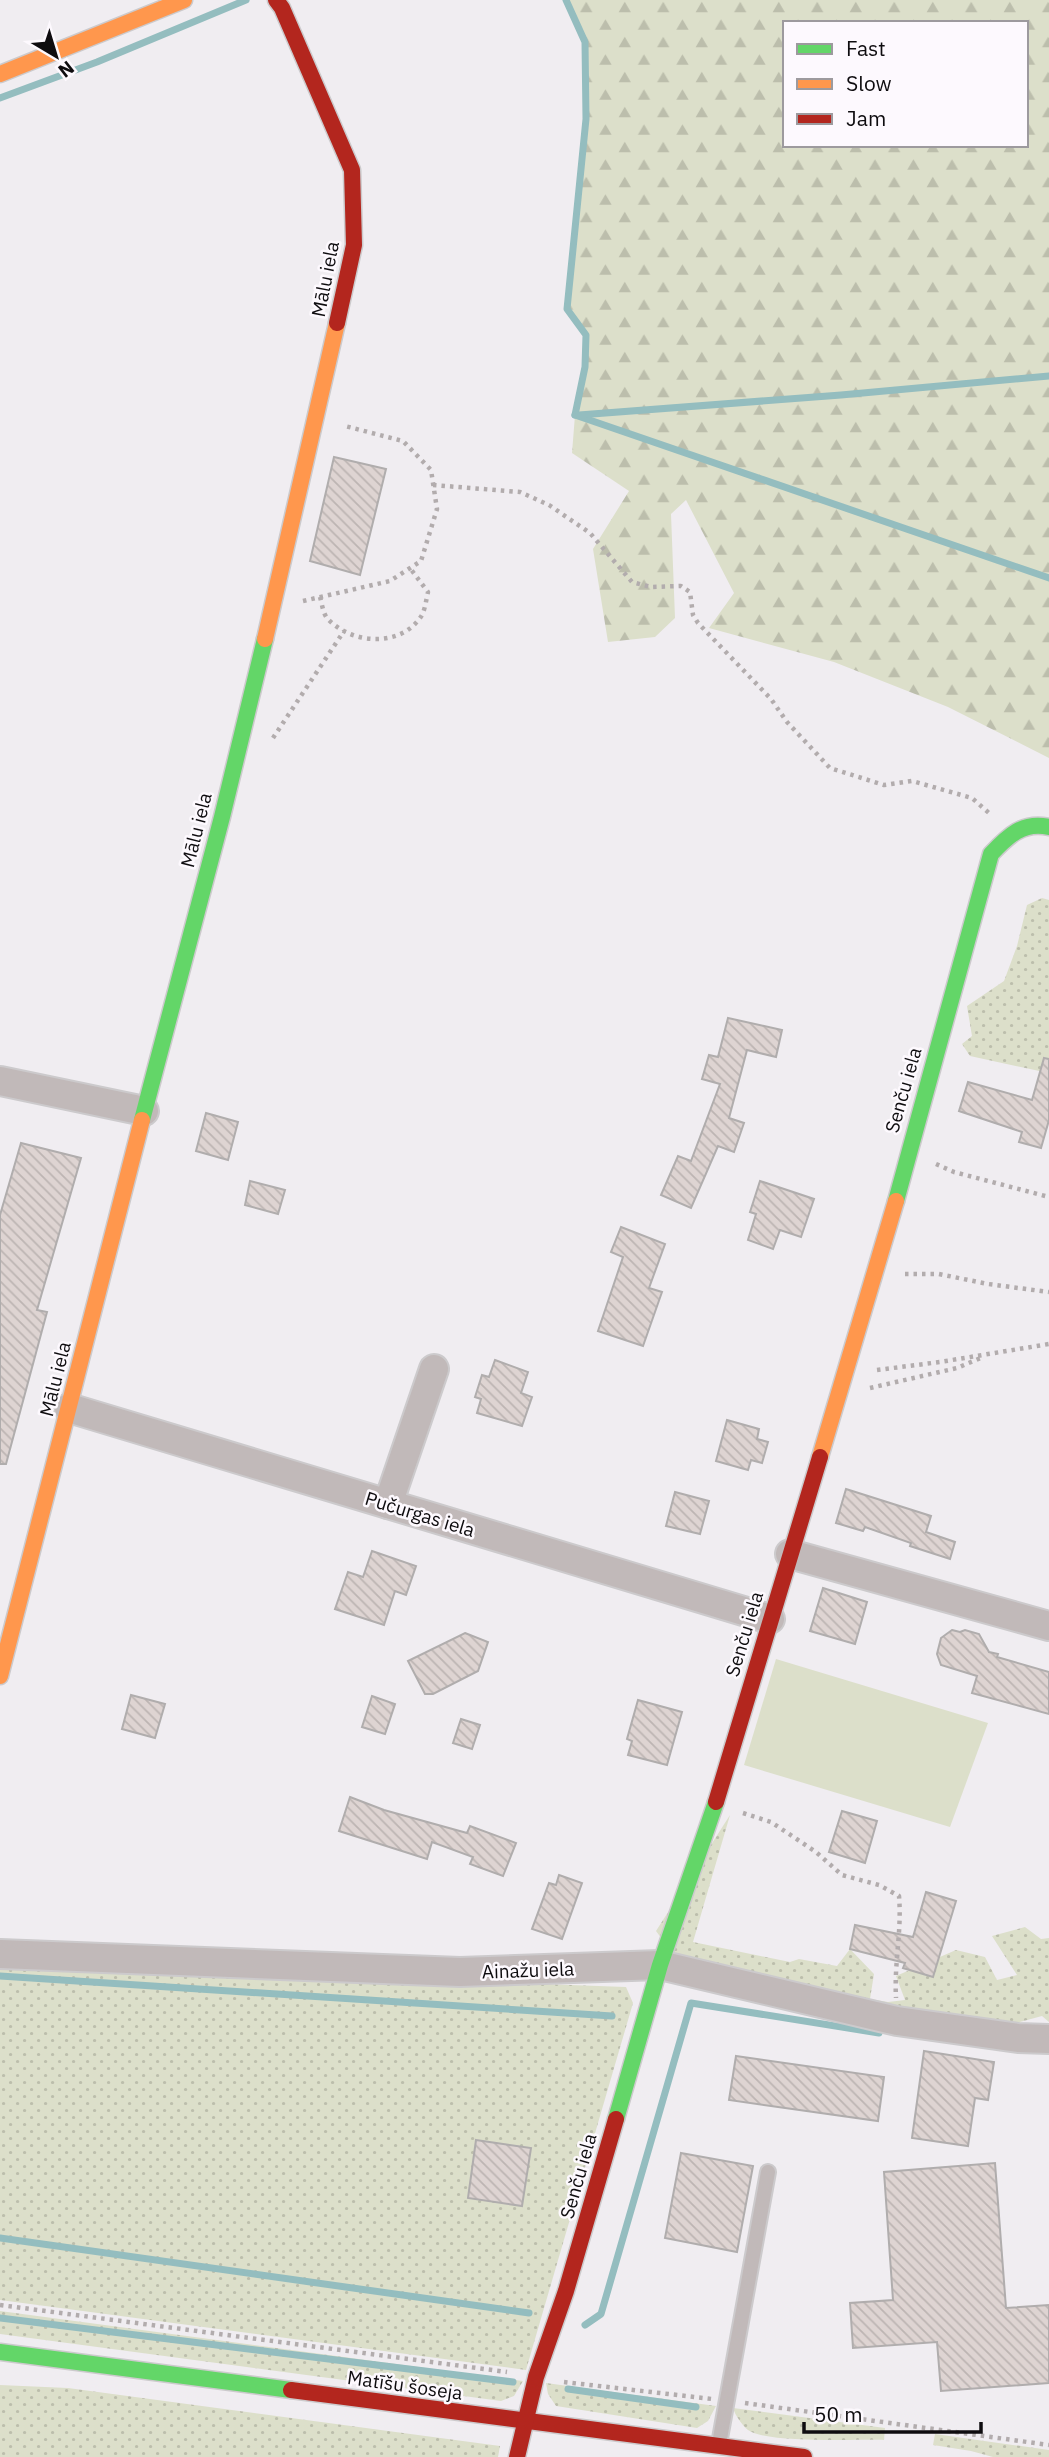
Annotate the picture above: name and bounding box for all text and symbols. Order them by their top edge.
north arrow [21,21,91,91]
legend [783,21,1028,147]
text: Fast [846,34,886,62]
text: N [54,56,79,83]
text: Slow [846,69,892,97]
text: Jam [846,104,886,132]
street label: Mālu iela [306,239,344,319]
street label: Mālu iela [175,790,217,870]
street label: Senču iela [879,1045,927,1135]
street label: Mālu iela [34,1339,76,1419]
street label: Pučurgas iela [362,1486,478,1542]
street label: Senču iela [720,1589,768,1679]
street label: Ainažu iela [481,1956,575,1984]
street label: Senču iela [554,2131,602,2221]
street label: Matīšu šoseja [346,2365,464,2405]
scale bar [804,2390,981,2434]
text: 50 m [814,2400,863,2428]

